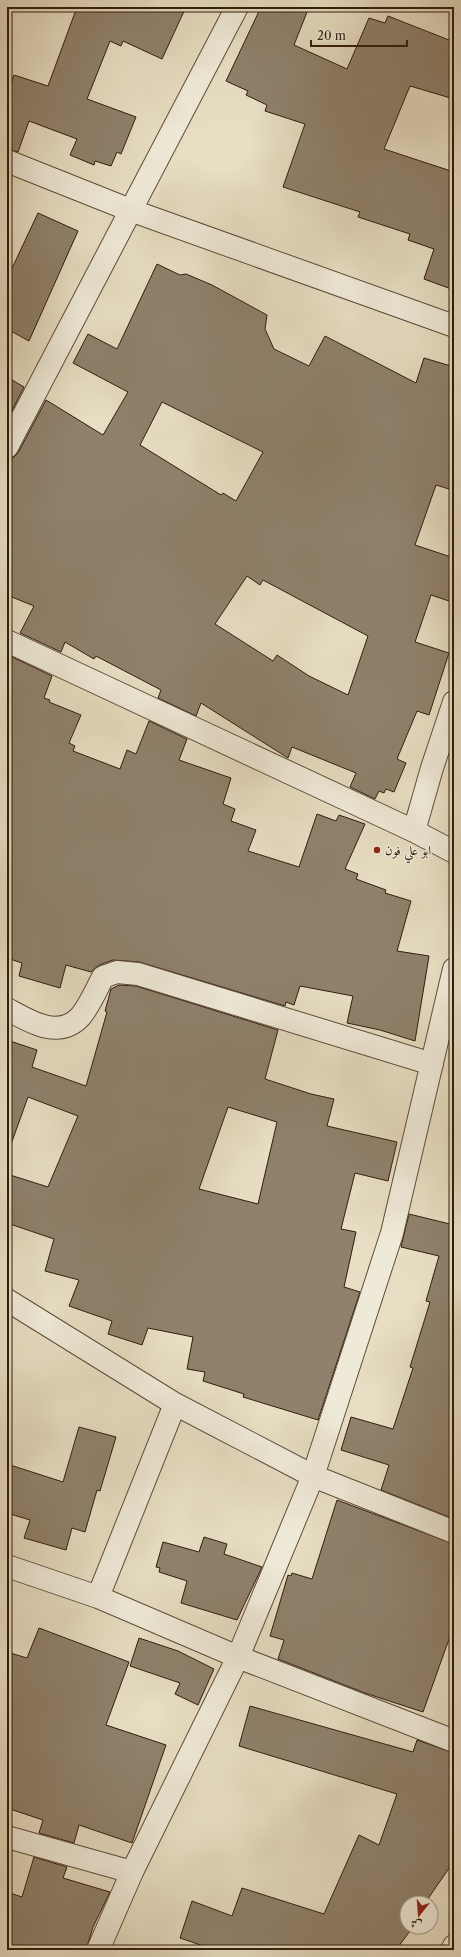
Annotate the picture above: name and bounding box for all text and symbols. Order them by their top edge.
scale bar [311,22,407,48]
text: 20 m [317,28,346,43]
place label: ابو علي فون [385,842,431,864]
marker: ابو علي فون [372,845,382,855]
north arrow [399,1895,439,1935]
text: ش [409,1916,423,1933]

